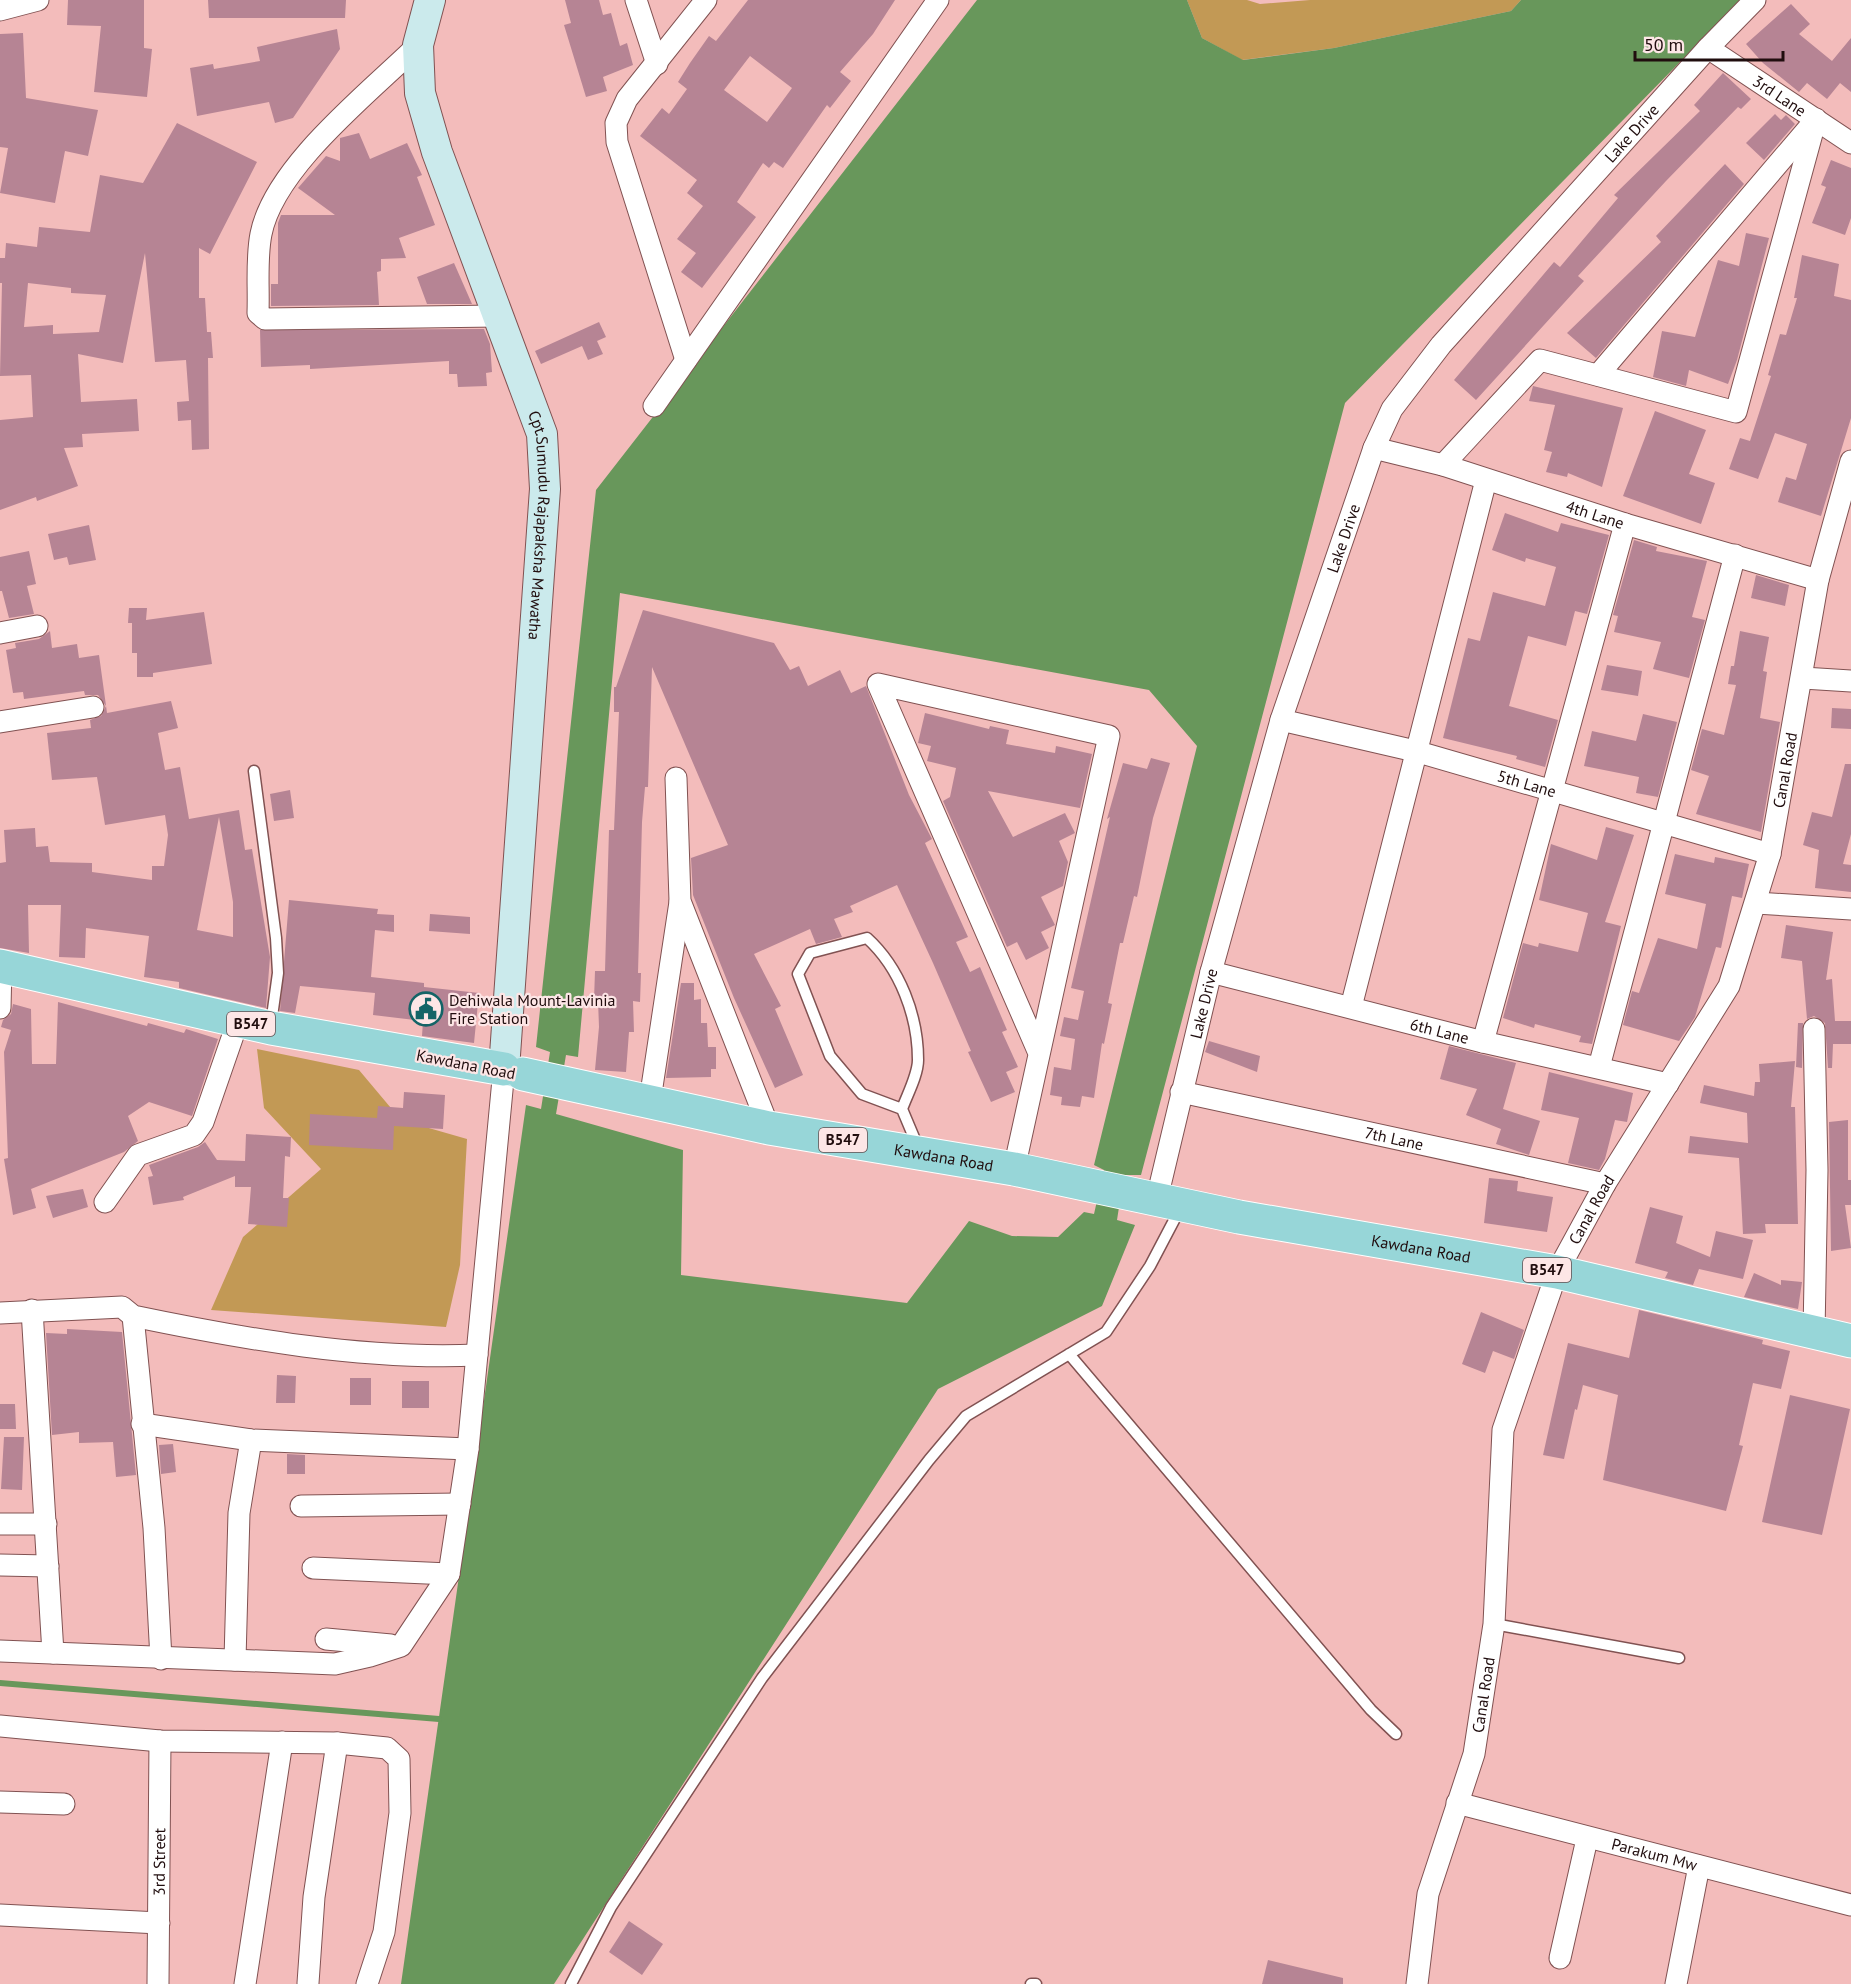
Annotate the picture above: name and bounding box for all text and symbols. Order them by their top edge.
scale bar [1635,24,1784,62]
text: 50 m [1644,33,1683,56]
street label: 3rd Lane [1749,71,1810,120]
street label: Lake Drive [1600,100,1663,166]
street label: Cpt.Sumudu Rajapaksha Mawatha [524,408,555,641]
street label: 4th Lane [1564,496,1627,533]
street label: Lake Drive [1322,501,1364,575]
street label: Canal Road [1768,731,1801,809]
street label: 5th Lane [1495,765,1558,801]
street label: Lake Drive [1185,966,1222,1041]
place label: Dehiwala Mount-Lavinia Fire Station [449,990,615,1028]
public building icon: Dehiwala Mount-Lavinia Fire Station [408,991,444,1027]
road number: B547 [227,1012,275,1036]
street label: 6th Lane [1408,1014,1471,1048]
street label: Kawdana Road [415,1045,517,1083]
street label: 7th Lane [1363,1122,1425,1154]
road number: B547 [819,1128,867,1152]
street label: Kawdana Road [893,1139,995,1175]
street label: Canal Road [1564,1171,1618,1248]
street label: Kawdana Road [1370,1230,1472,1267]
road number: B547 [1523,1258,1571,1282]
street label: Canal Road [1467,1655,1499,1734]
street label: 3rd Street [149,1827,169,1896]
street label: Parakum Mw [1610,1833,1700,1875]

